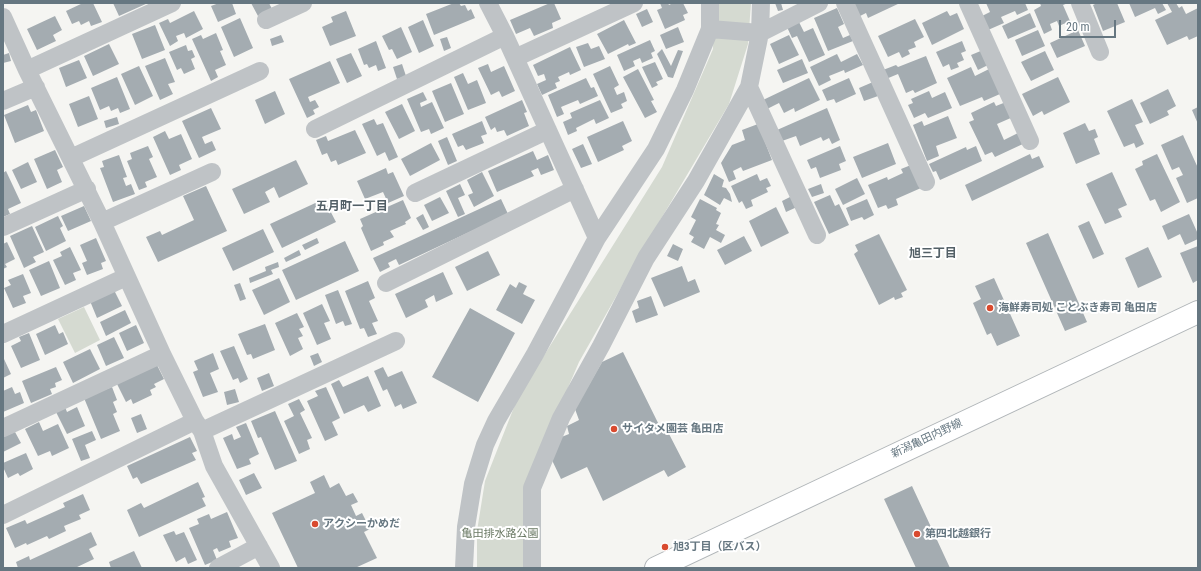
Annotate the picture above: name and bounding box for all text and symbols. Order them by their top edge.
scale bar [1061,12,1118,38]
text: 20 m [1066,20,1090,34]
district label: 五月町一丁目 [316,200,388,214]
district label: 旭三丁目 [909,247,957,261]
place label: 海鮮寿司処 ことぶき寿司 亀田店 [998,301,1157,315]
marker: 海鮮寿司処 ことぶき寿司 亀田店 [985,303,995,313]
street label: 新潟亀田内野線 [889,417,965,461]
place label: サイタメ園芸 亀田店 [622,422,724,436]
marker: サイタメ園芸 亀田店 [609,424,619,434]
place label: アクシーかめだ [323,517,400,531]
marker: アクシーかめだ [310,519,320,529]
park label: 亀田排水路公園 [462,527,538,541]
place label: 第四北越銀行 [925,527,991,541]
marker: 第四北越銀行 [912,529,922,539]
place label: 旭3丁目（区バス） [673,540,767,554]
marker: 旭3丁目（区バス） [660,542,670,552]

